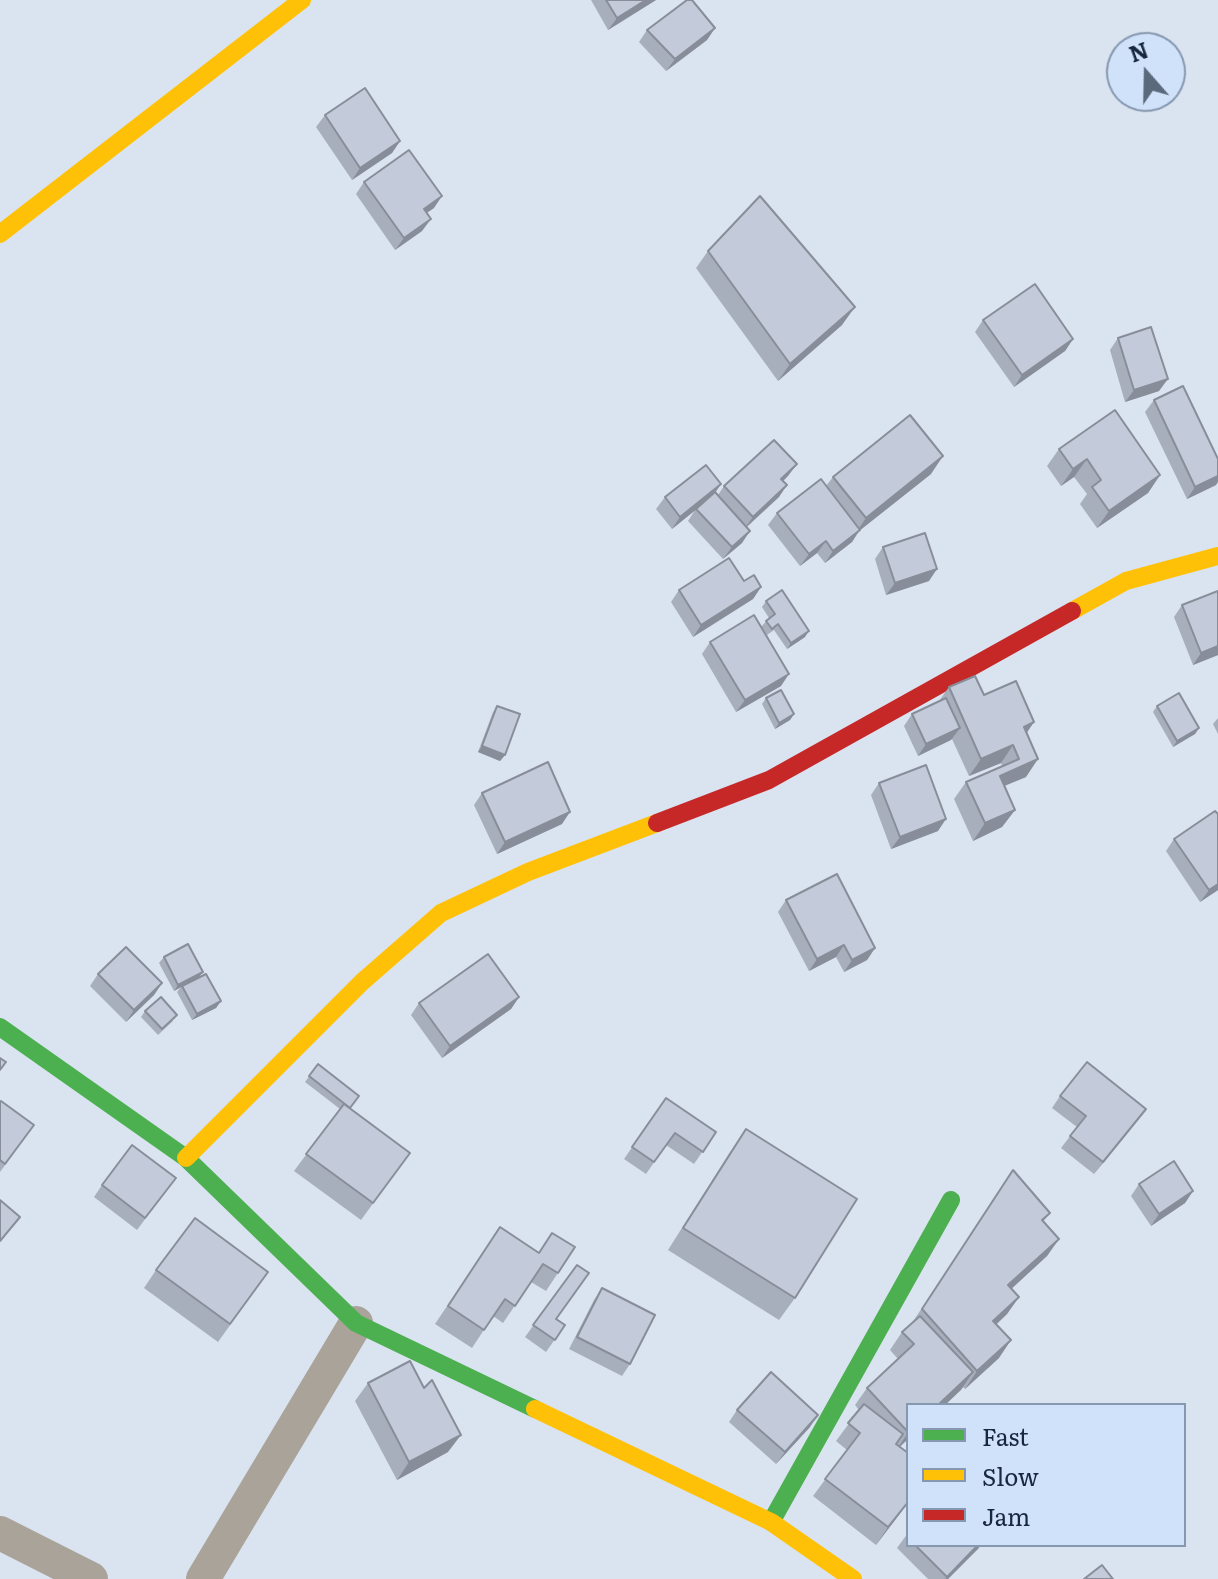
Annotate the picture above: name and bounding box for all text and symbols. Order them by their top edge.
north arrow [1106,32,1186,112]
text: N [1124,32,1153,70]
legend [906,1403,1186,1547]
text: Fast [982,1418,1029,1453]
text: Slow [982,1458,1039,1493]
text: Jam [982,1498,1030,1533]

